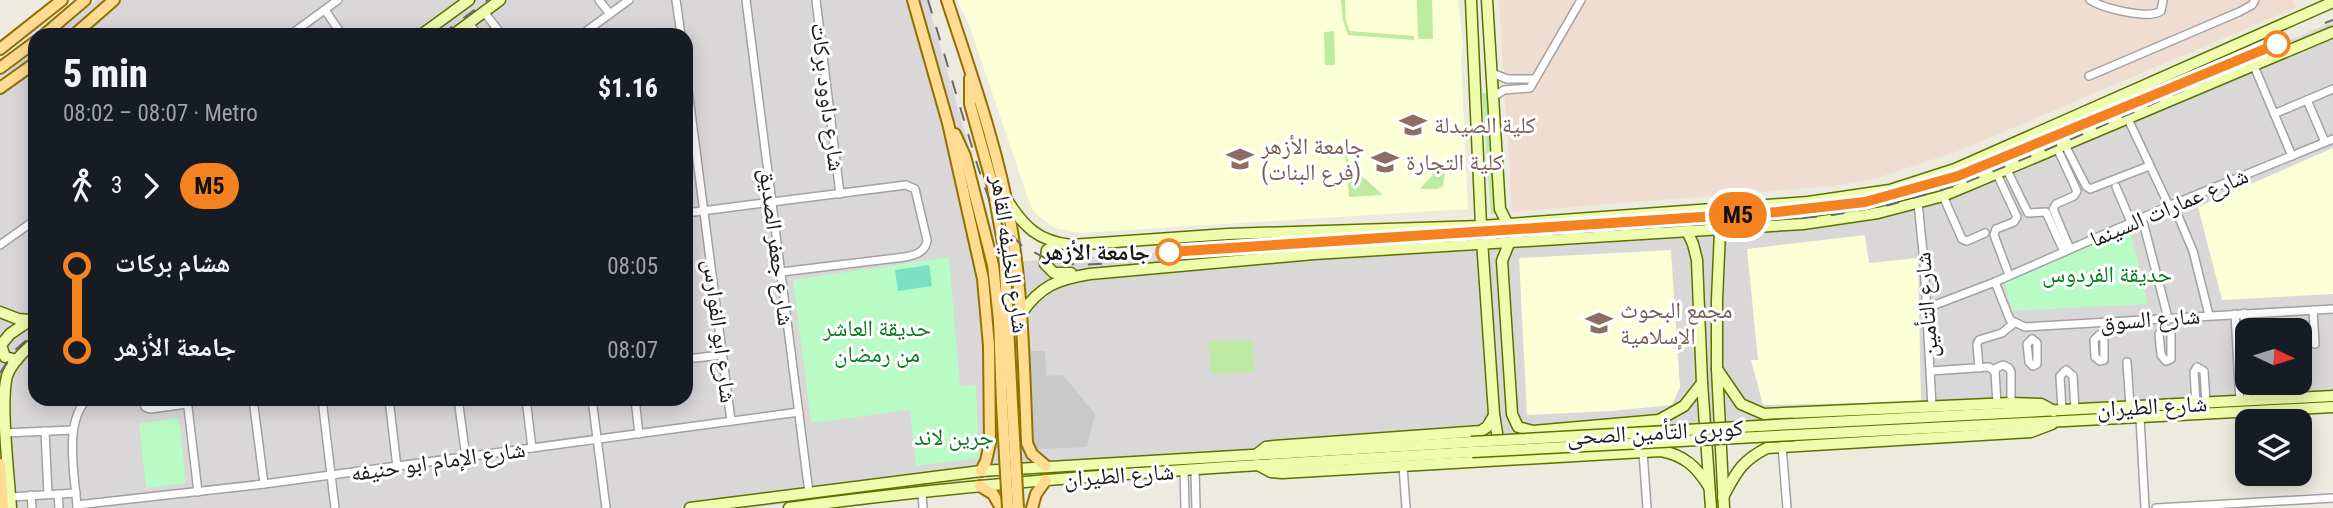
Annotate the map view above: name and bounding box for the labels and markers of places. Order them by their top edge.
unlabelled marker [2264,31,2290,57]
school or university icon: كلية الصيدلة [1398,110,1428,140]
place label: كلية الصيدلة [1434,112,1536,139]
place label: جامعة الأزهر (فرع البنات) [1260,133,1364,187]
school or university icon: جامعة الأزهر (فرع البنات) [1225,144,1255,174]
school or university icon: كلية التجارة [1370,147,1400,177]
place label: كلية التجارة [1406,149,1504,176]
place label: جامعة الأزهر [1042,239,1150,266]
marker: جامعة الأزهر [1156,239,1182,265]
place label: مجمع البحوث الإسلامية [1620,297,1732,350]
school or university icon: مجمع البحوث الإسلامية [1584,308,1614,338]

